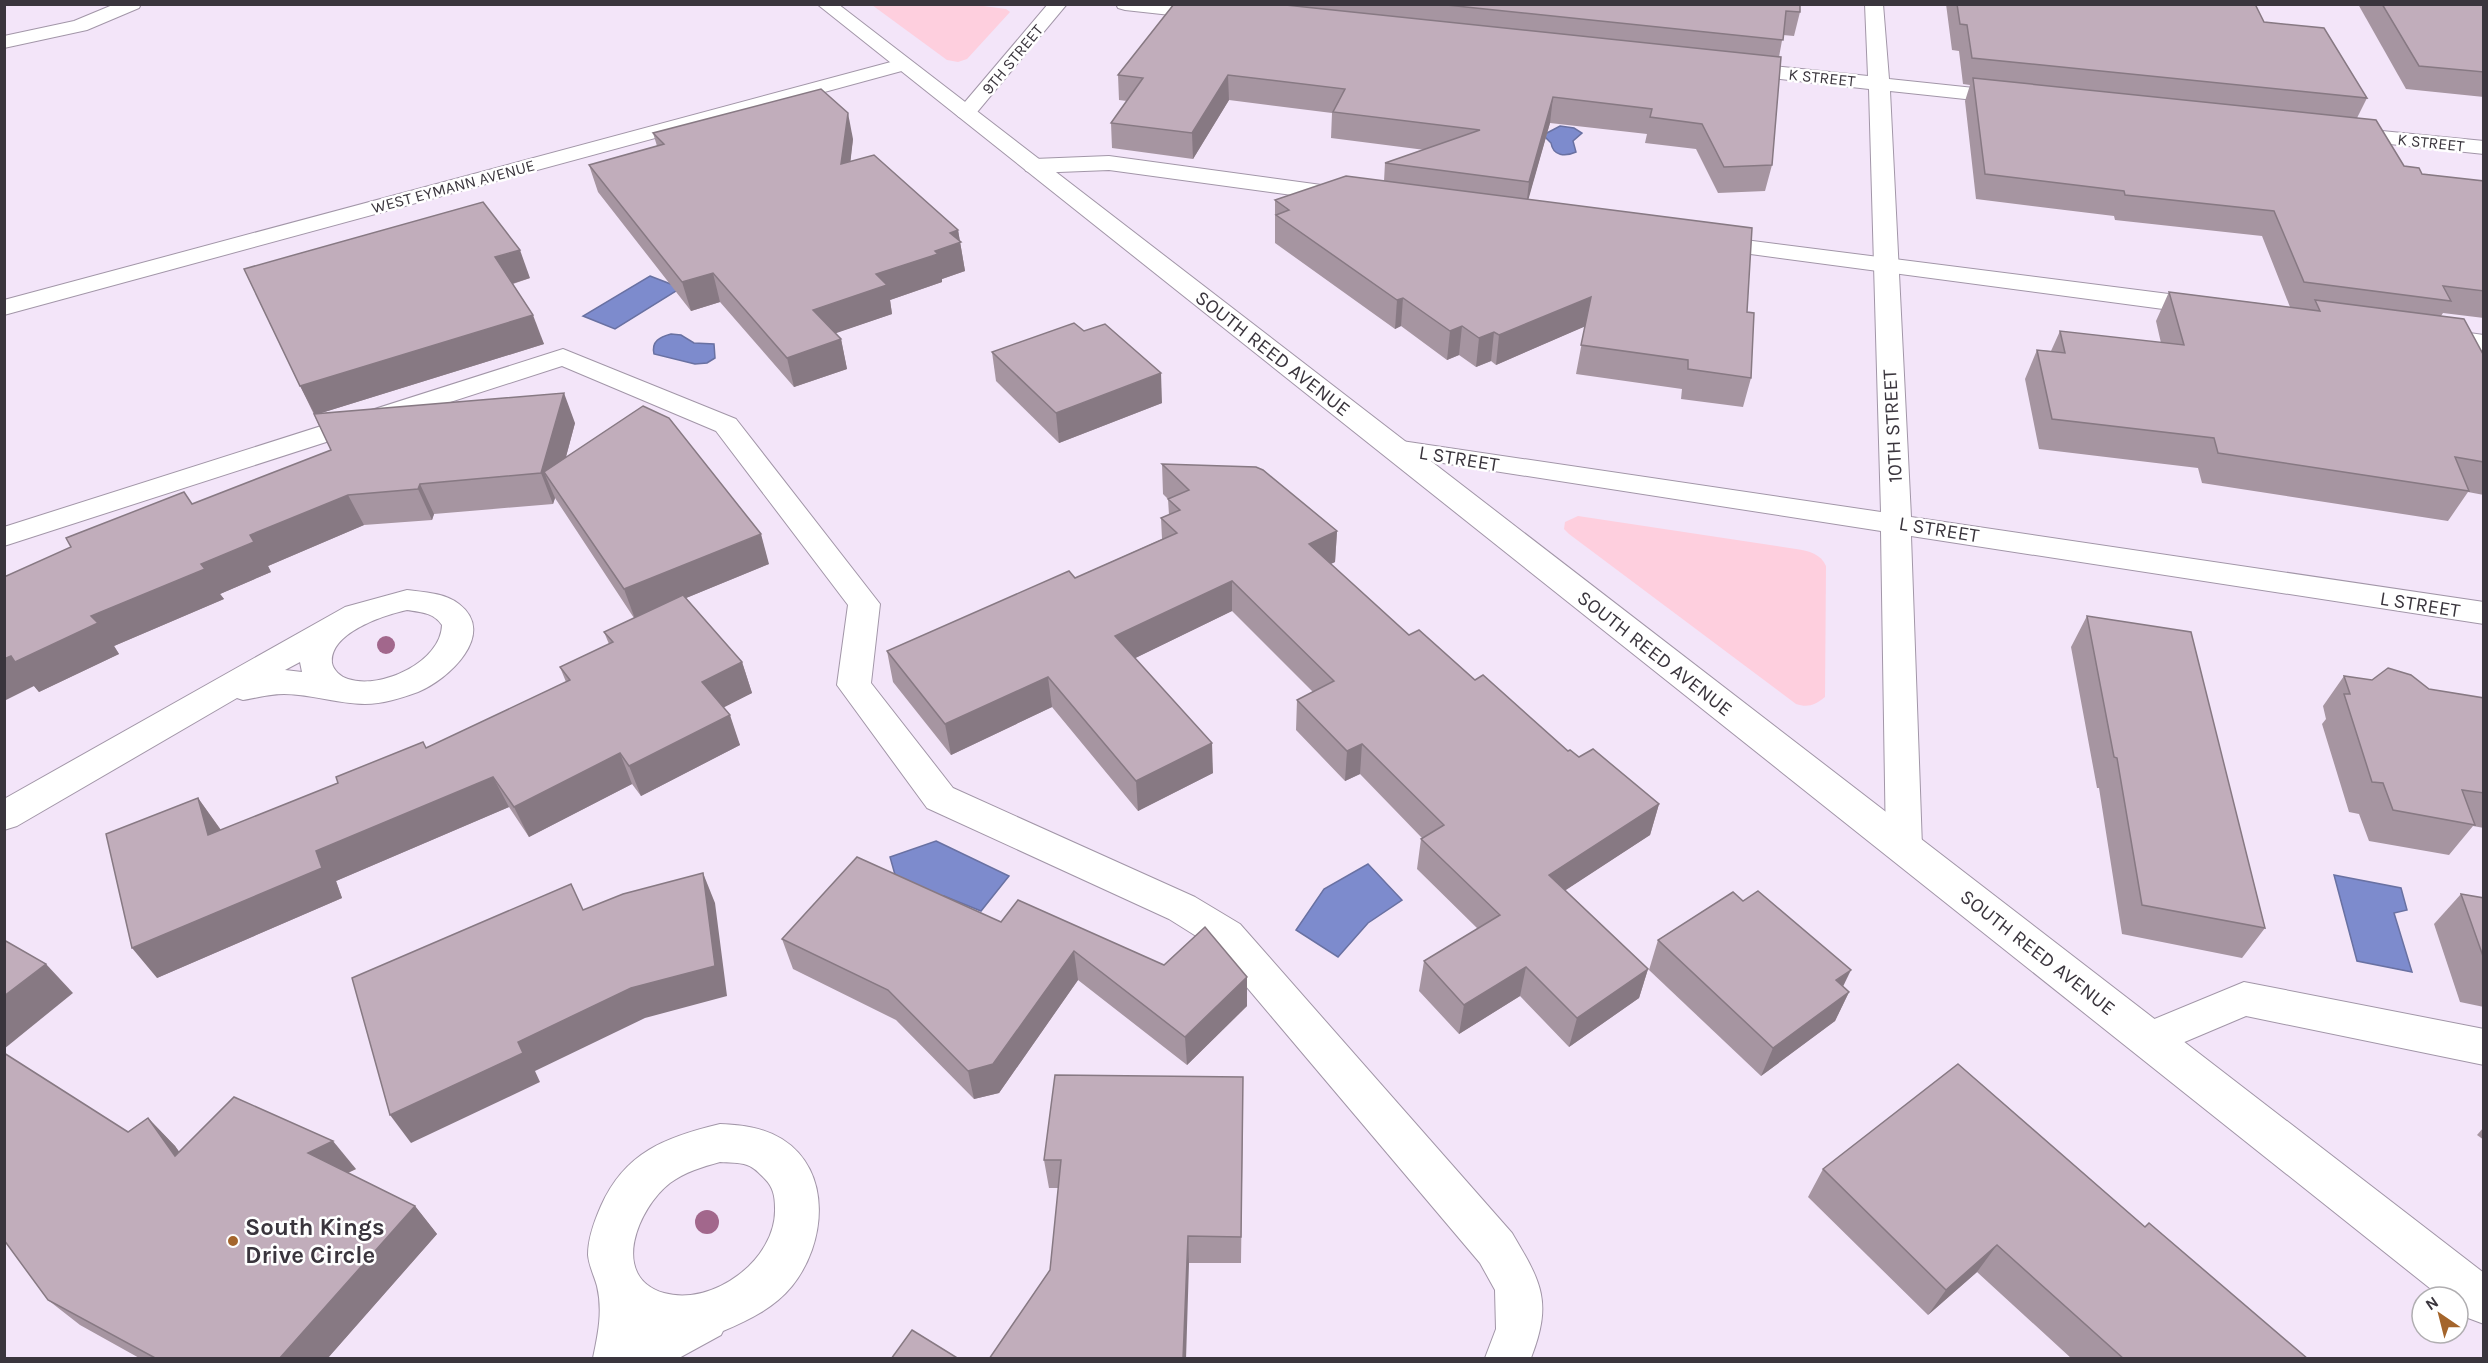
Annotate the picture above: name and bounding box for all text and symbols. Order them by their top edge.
street label: 9TH STREET [978,21,1047,98]
street label: K STREET [1788,65,1856,90]
street label: K STREET [2397,130,2465,155]
street label: WEST EYMANN AVENUE [369,156,537,217]
street label: SOUTH REED AVENUE [1191,286,1355,421]
street label: 10TH STREET [1878,369,1907,483]
street label: L STREET [1417,441,1501,476]
street label: L STREET [1897,512,1981,547]
street label: SOUTH REED AVENUE [1573,586,1737,721]
street label: L STREET [2378,587,2462,622]
street label: SOUTH REED AVENUE [1956,885,2120,1020]
place label: South Kings Drive Circle [245,1213,385,1269]
marker: South Kings Drive Circle [226,1234,240,1248]
north arrow [2410,1285,2470,1345]
text: N [2422,1292,2442,1314]

